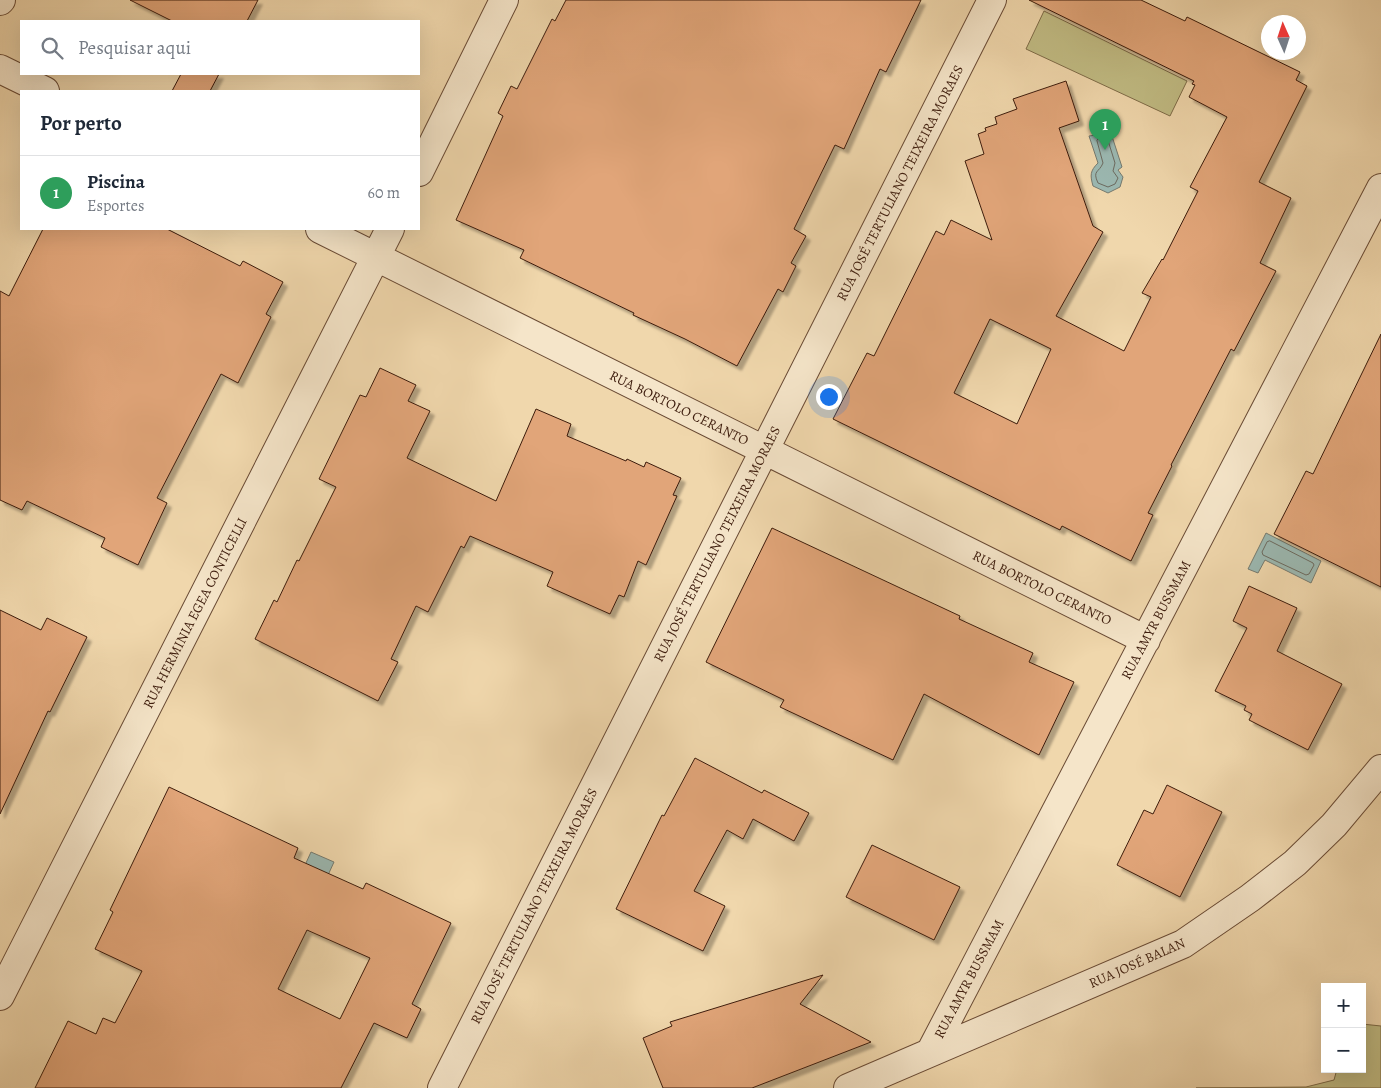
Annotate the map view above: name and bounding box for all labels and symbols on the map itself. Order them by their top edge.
north arrow [1261,15,1306,60]
street label: RUA JOSÉ TERTULIANO TEIXEIRA MORAES [832,62,968,304]
pin: 1 [1089,109,1121,150]
street label: RUA BORTOLO CERANTO [606,366,752,450]
your location [816,384,842,410]
street label: RUA JOSÉ TERTULIANO TEIXEIRA MORAES [649,423,785,665]
street label: RUA HERMINIA EGEA CONTICELLI [138,514,252,712]
street label: RUA BORTOLO CERANTO [969,546,1115,630]
street label: RUA AMYR BUSSMAM [1117,557,1195,683]
street label: RUA JOSÉ TERTULIANO TEIXEIRA MORAES [466,785,602,1027]
street label: RUA AMYR BUSSMAM [930,916,1008,1042]
street label: RUA JOSÉ BALAN [1086,933,1188,993]

